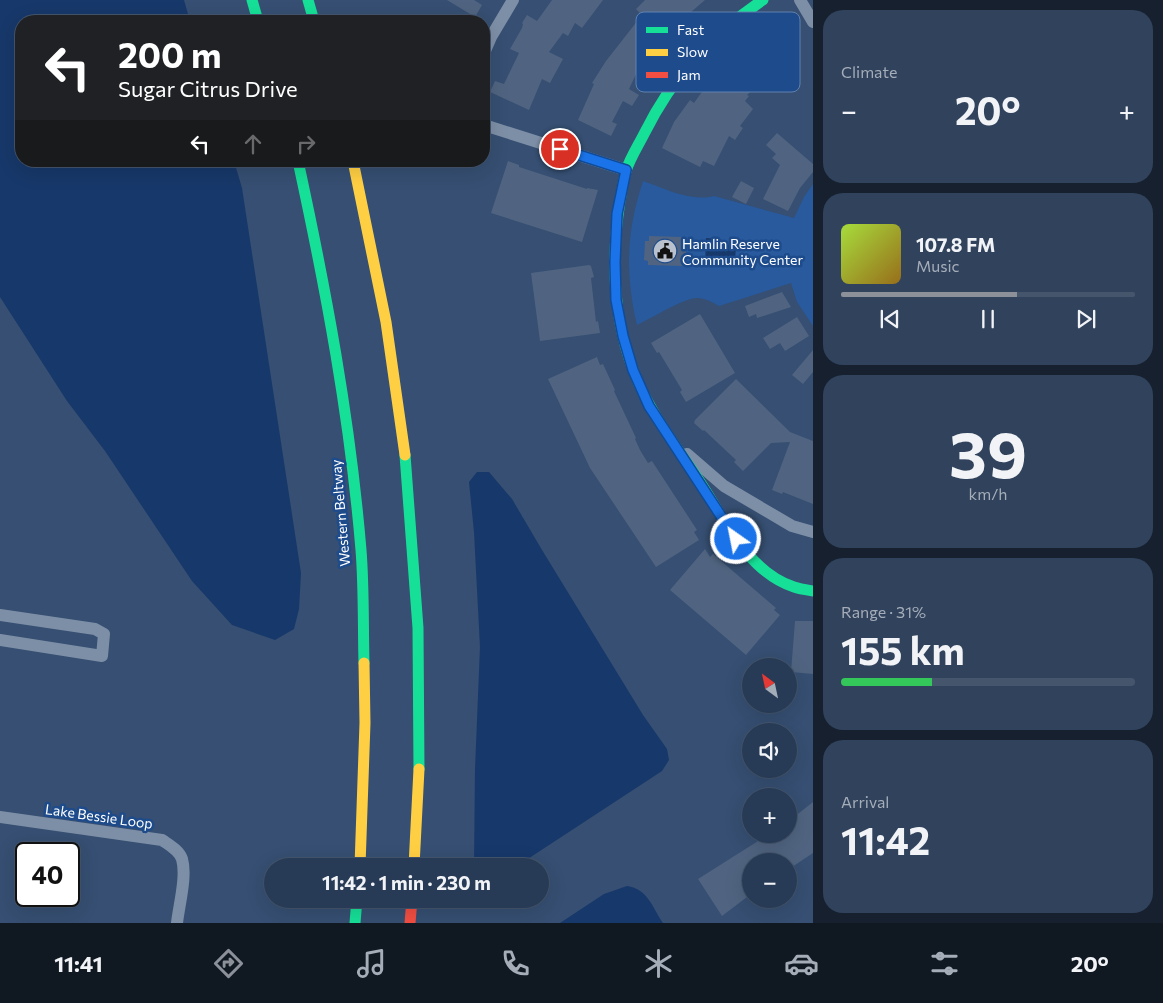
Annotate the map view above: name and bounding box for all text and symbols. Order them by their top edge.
legend [636,12,800,92]
text: Fast [677,21,704,38]
text: 200 m [118,32,221,75]
icon: left [35,35,100,100]
text: Slow [677,43,708,60]
text: Climate [841,62,897,81]
text: Jam [677,66,701,83]
text: Sugar Citrus Drive [118,75,298,102]
text: 20° [955,86,1021,133]
text: − [841,93,857,127]
text: + [1119,93,1135,127]
pin [539,128,581,170]
icon: left [186,130,214,158]
icon: ahead [239,130,267,158]
icon: right [292,130,320,158]
icon: arrive [546,135,574,163]
text: 107.8 FM [916,233,995,256]
place label: Hamlin Reserve Community Center [682,235,804,268]
public building icon: Hamlin Reserve Community Center [652,238,678,264]
text: Music [916,256,960,275]
icon: previous [876,305,904,333]
icon: pause [974,305,1002,333]
icon: next [1072,305,1100,333]
text: 39 [949,412,1027,491]
street label: Western Beltway [327,459,353,567]
text: km/h [969,484,1007,503]
position arrow [709,512,761,564]
text: Range · 31% [841,602,926,621]
text: 155 km [841,626,965,673]
north arrow [742,658,798,712]
map controls [742,658,797,908]
button: sound [742,723,797,778]
button: + [742,788,797,843]
text: Arrival [841,792,889,811]
street label: Lake Bessie Loop [44,800,154,832]
text: 11:42 [841,816,930,863]
speed limit sign: 40 [15,842,80,907]
button: − [742,853,797,908]
text: 11:42 · 1 min · 230 m [322,871,491,894]
icon: directions [211,946,246,981]
icon: music [354,946,389,981]
icon: phone [498,946,533,981]
icon: climate [641,946,676,981]
icon: car [784,946,819,981]
icon: filters [927,946,962,981]
text: 11:41 [54,950,103,977]
text: 20° [1071,950,1109,977]

